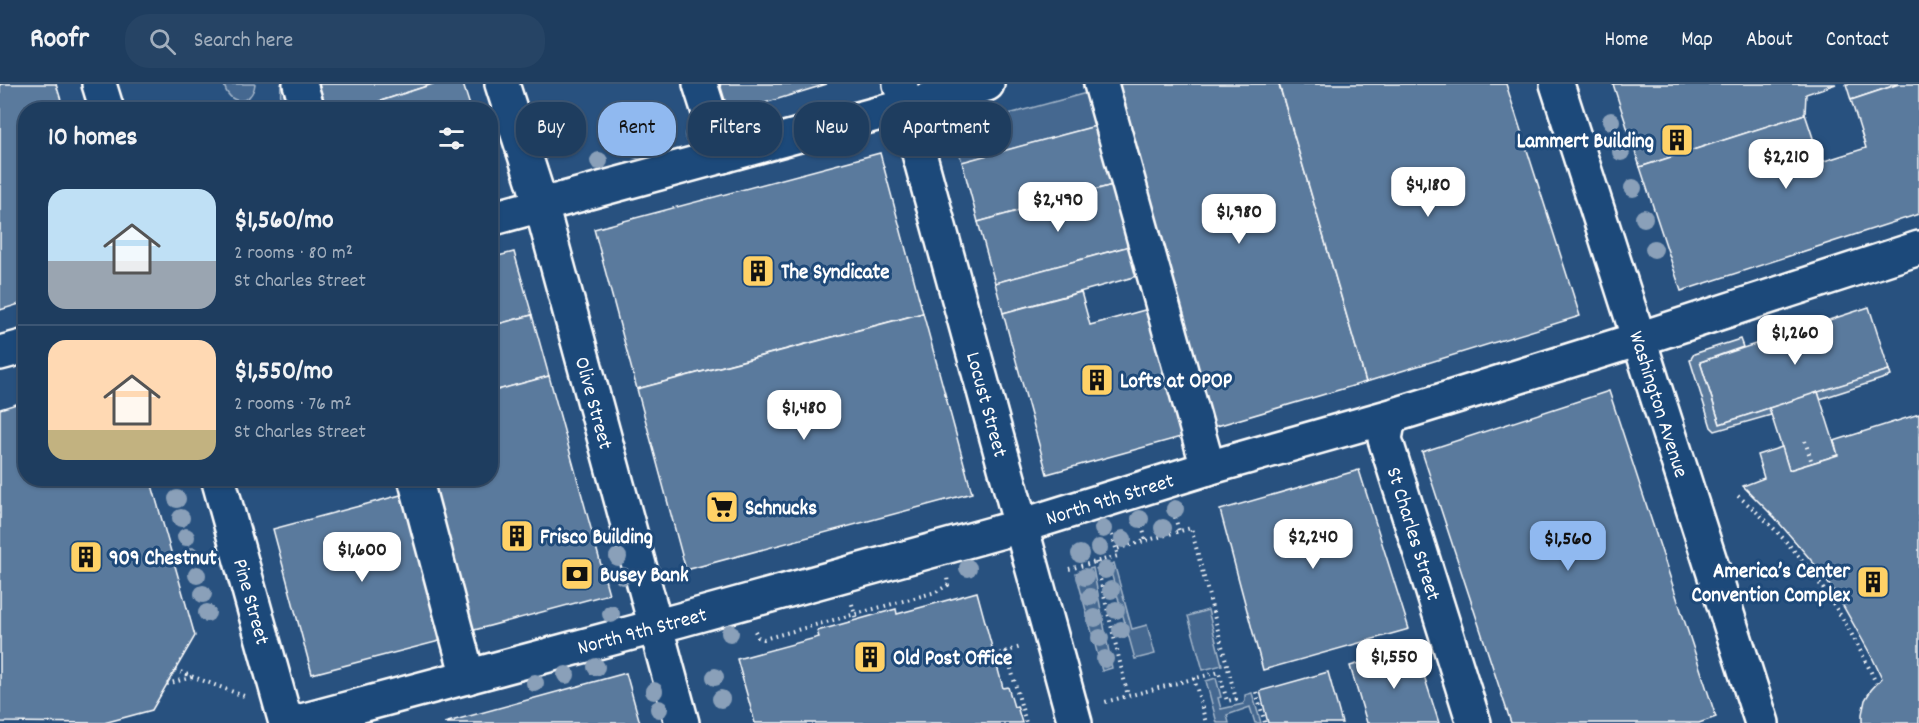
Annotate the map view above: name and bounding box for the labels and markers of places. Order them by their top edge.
building icon: Lammert Building [1659,122,1695,158]
place label: Lammert Building [1517,128,1654,158]
pin: $2,210 [1737,139,1835,190]
pin: $4,180 [1379,167,1477,218]
pin: $2,490 [1009,182,1107,233]
pin: $1,980 [1190,194,1288,245]
building icon: The Syndicate [740,253,776,289]
place label: The Syndicate [781,259,890,289]
pin: $1,260 [1746,315,1844,366]
building icon: Lofts at OPOP [1079,362,1115,398]
place label: Lofts at OPOP [1120,368,1233,398]
pin: $1,480 [755,390,853,441]
supermarket icon: Schnucks [704,489,740,525]
place label: Schnucks [745,495,817,525]
building icon: Frisco Building [499,518,535,554]
pin: $2,240 [1264,519,1362,570]
pin: $1,560 [1519,521,1617,572]
place label: Frisco Building [540,524,653,554]
pin: $1,600 [313,532,411,583]
building icon: 909 Chestnut [68,539,104,575]
place label: 909 Chestnut [109,545,217,575]
bank icon: Busey Bank [559,556,595,592]
place label: America’s Center Convention Complex [1692,558,1851,612]
place label: Busey Bank [600,562,689,592]
building icon: America’s Center Convention Complex [1855,564,1891,600]
building icon: Old Post Office [852,639,888,675]
pin: $1,550 [1345,639,1443,690]
place label: Old Post Office [893,645,1012,675]

